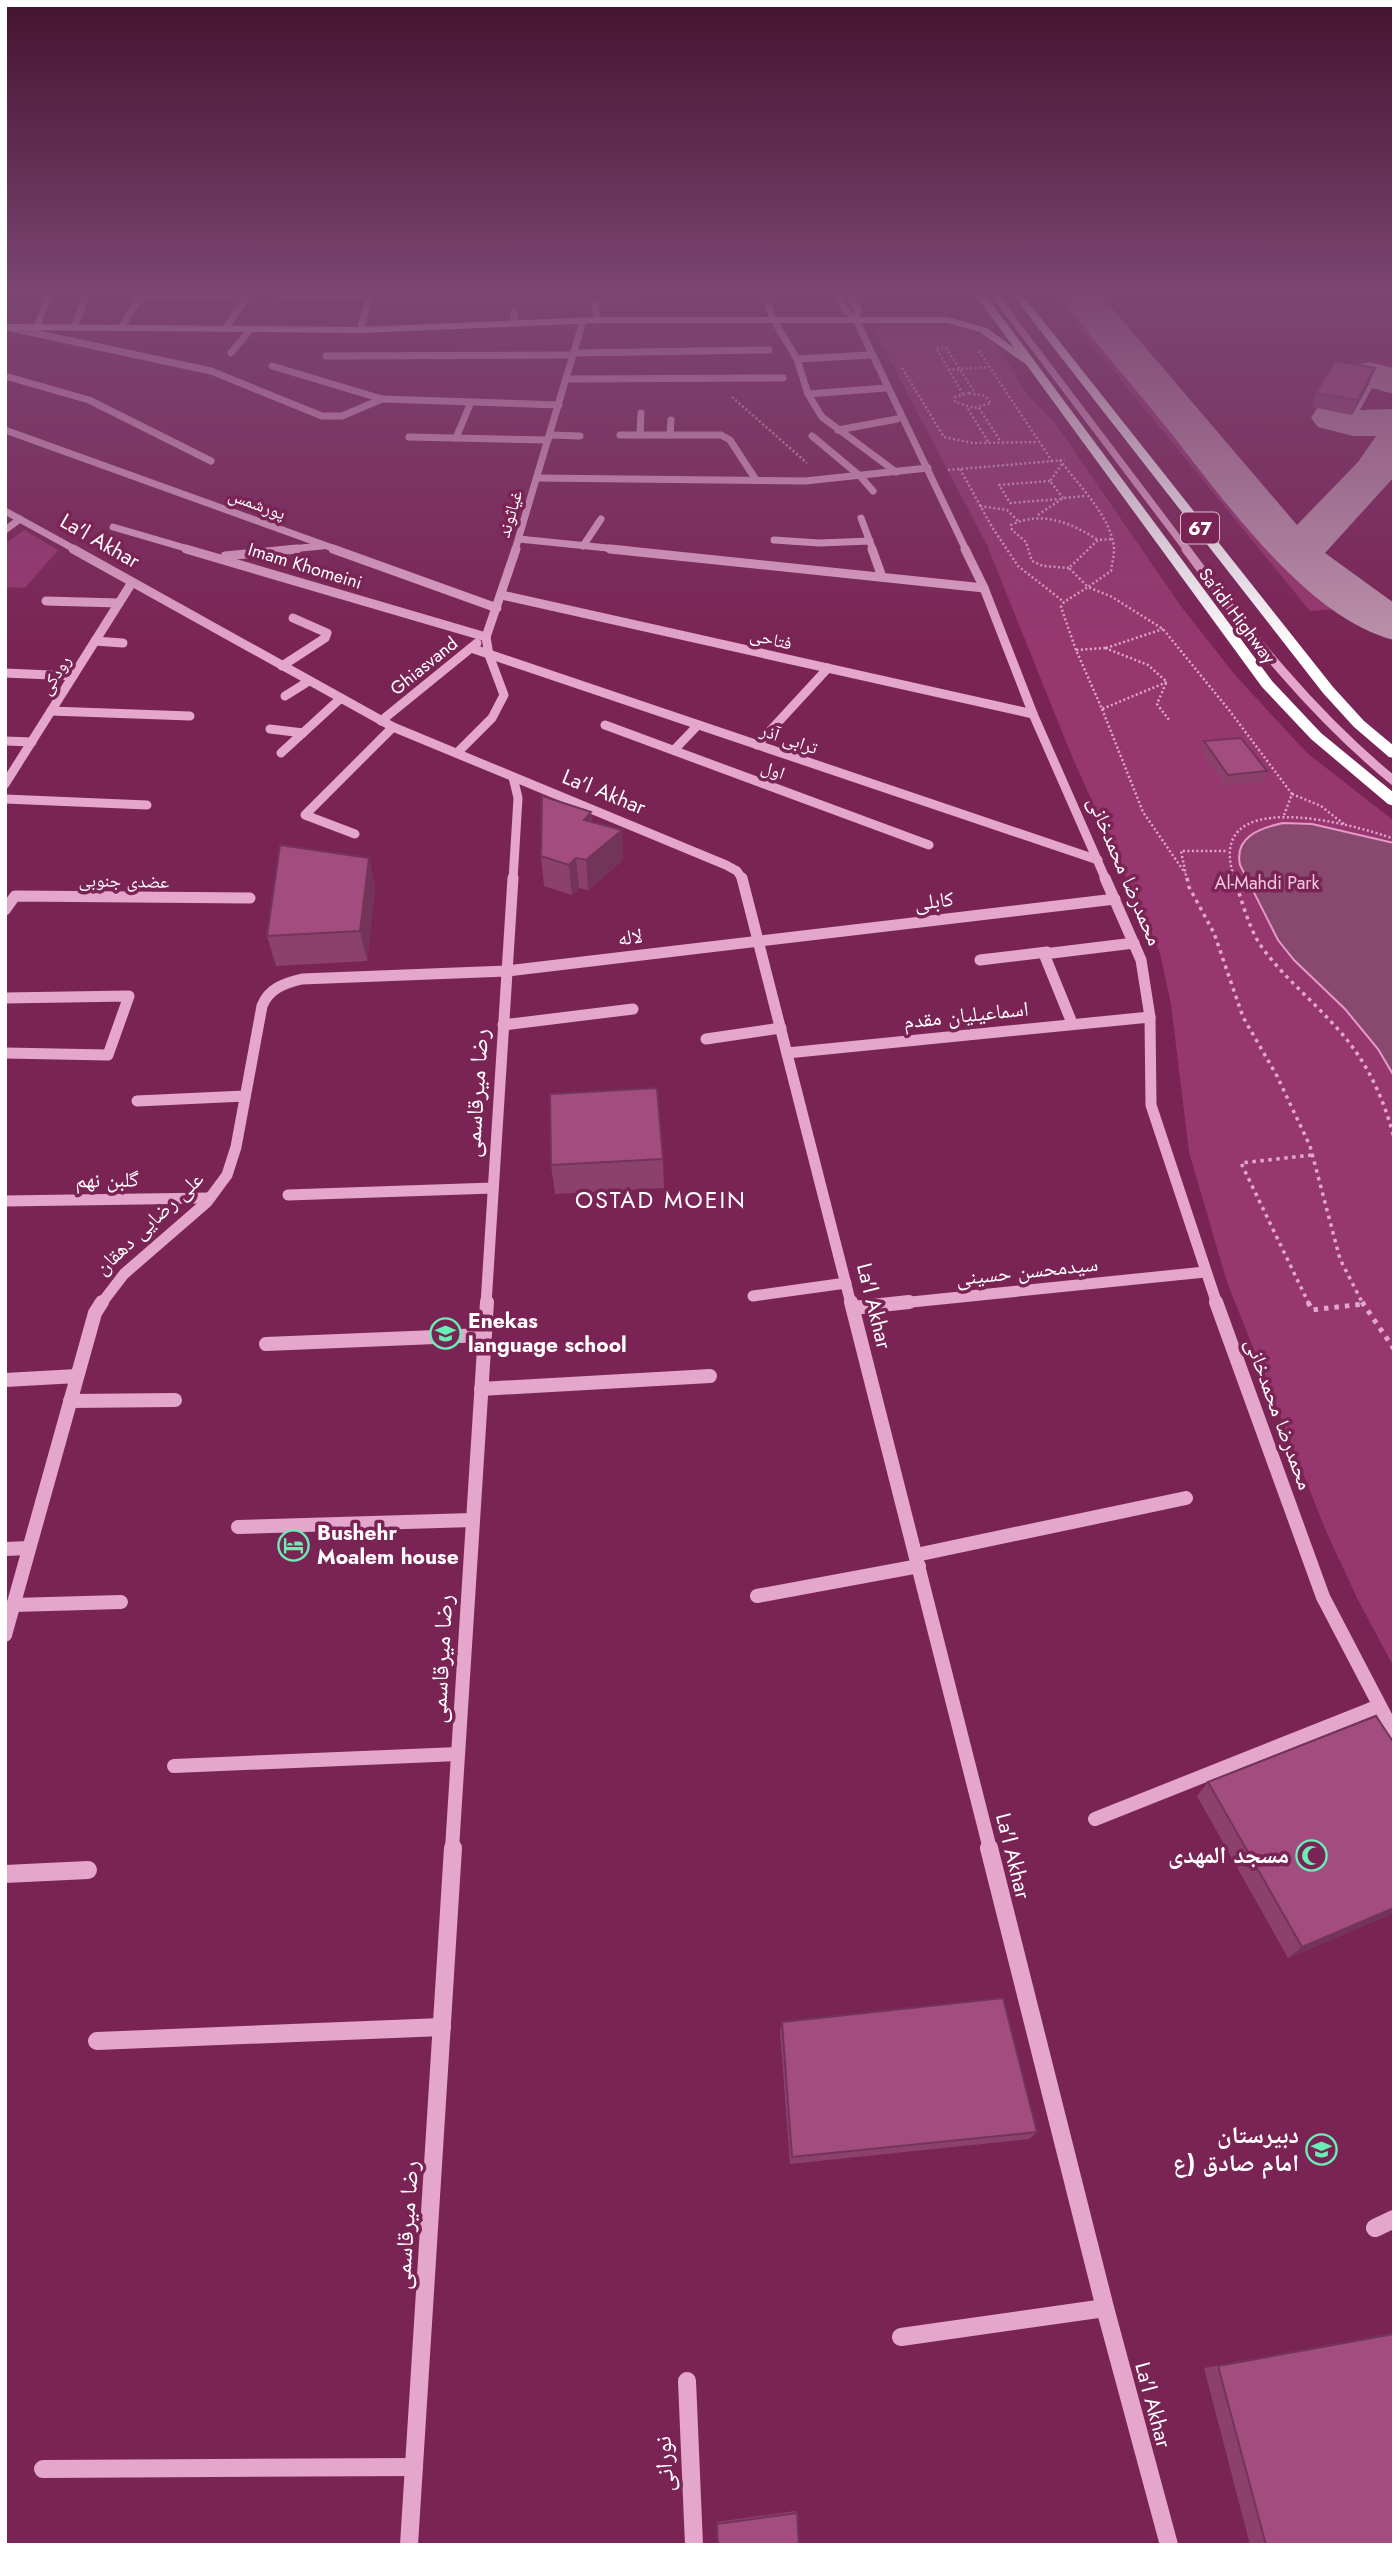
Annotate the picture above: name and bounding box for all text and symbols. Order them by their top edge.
street label: پورشمس [225,482,289,526]
street label: غیاثوند [491,487,529,541]
street label: La'l Akhar [55,506,146,576]
road number: 67 [1181,512,1219,544]
street label: Imam Khomeini [245,536,365,596]
street label: Sa'idi Highway [1192,563,1282,669]
street label: فتاحی [747,622,795,656]
street label: Ghiasvand [385,631,463,701]
street label: رودکی [33,650,77,700]
street label: ترابی آذر [756,717,821,761]
street label: اول [758,754,788,786]
street label: La'l Akhar [558,762,651,823]
street label: محمدرضا محمدخانی [1080,792,1170,950]
street label: عضدی جنوبی [78,867,170,895]
park label: Al-Mahdi Park [1215,870,1320,896]
street label: کابلی [913,884,956,918]
street label: لاله [616,921,644,953]
street label: اسماعیلیان مقدم [902,994,1030,1036]
street label: رضا میرقاسمی [454,1027,497,1159]
street label: گلبن نهم [75,1164,139,1196]
street label: علی رضایی دهقان [88,1164,211,1282]
district label: OSTAD MOEIN [575,1183,747,1217]
street label: سیدمحسن حسینی [954,1249,1100,1293]
street label: La'l Akhar [849,1260,899,1353]
place label: Enekas language school [468,1306,627,1360]
school or university icon: Enekas language school [428,1316,462,1350]
street label: محمدرضا محمدخانی [1238,1334,1320,1494]
place label: Bushehr Moalem house [317,1518,459,1572]
hotel icon: Bushehr Moalem house [277,1528,311,1562]
street label: رضا میرقاسمی [420,1594,461,1724]
street label: La'l Akhar [988,1810,1038,1903]
place label: مسجد المهدی [1168,1837,1289,1872]
mosque icon: مسجد المهدی [1295,1838,1329,1872]
place label: دبیرستان امام صادق (ع [1173,2117,1299,2180]
school or university icon: دبیرستان امام صادق (ع [1305,2132,1339,2166]
street label: رضا میرقاسمی [384,2159,427,2291]
street label: La'l Akhar [1127,2359,1179,2452]
street label: نورانی [645,2435,682,2493]

